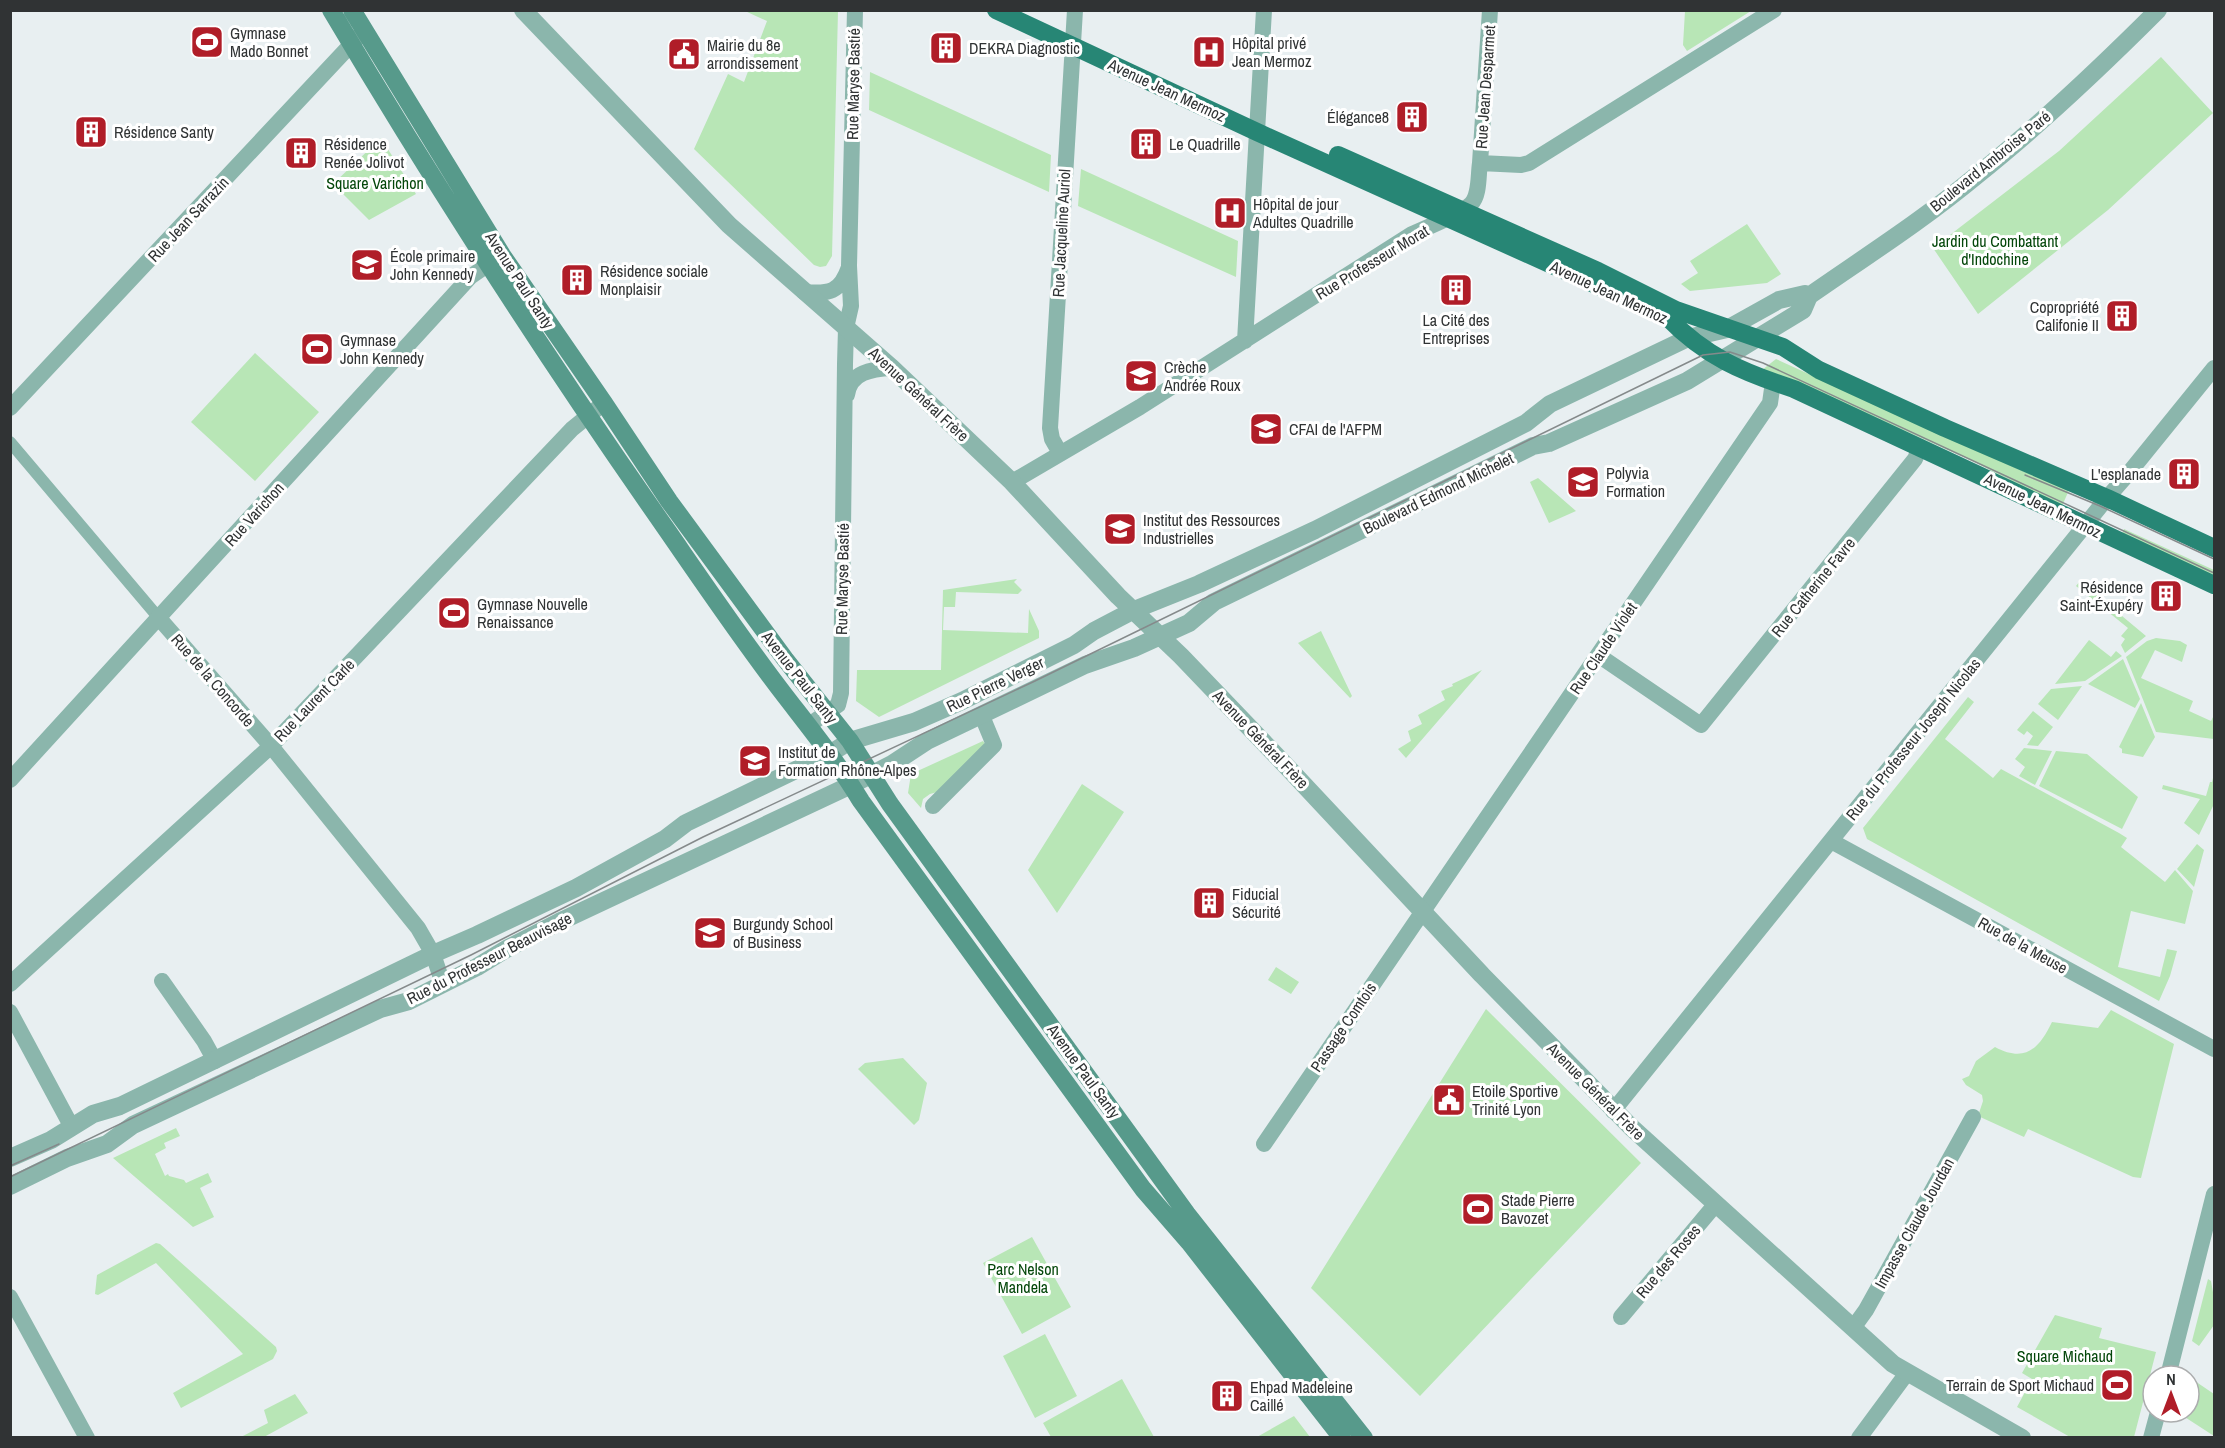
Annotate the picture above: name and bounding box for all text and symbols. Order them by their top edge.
place label: Gymnase Mado Bonnet [230,22,308,62]
sports icon: Gymnase Mado Bonnet [189,24,225,60]
street label: Rue Jean Desparmet [1470,24,1500,150]
street label: Rue Maryse Bastié [841,28,865,140]
building icon: DEKRA Diagnostic [928,30,964,66]
place label: Hôpital privé Jean Mermoz [1232,32,1312,72]
place label: Mairie du 8e arrondissement [707,34,799,74]
hospital icon: Hôpital privé Jean Mermoz [1191,34,1227,70]
public building icon: Mairie du 8e arrondissement [666,36,702,72]
place label: DEKRA Diagnostic [969,37,1080,59]
street label: Avenue Jean Mermoz [1104,53,1230,127]
building icon: Élégance8 [1394,99,1430,135]
street label: Boulevard Ambroise Paré [1925,105,2055,217]
place label: Élégance8 [1327,106,1389,128]
building icon: Résidence Santy [73,114,109,150]
place label: Résidence Santy [114,121,214,143]
building icon: Le Quadrille [1128,126,1164,162]
place label: Résidence Renée Jolivot [324,133,405,173]
place label: Le Quadrille [1169,133,1240,155]
building icon: Résidence Renée Jolivot [283,135,319,171]
street label: Rue Jacqueline Auriol [1047,168,1075,298]
street label: Rue Jean Sarrazin [143,171,233,267]
park label: Square Varichon [326,172,424,194]
place label: Hôpital de jour Adultes Quadrille [1252,193,1354,233]
hospital icon: Hôpital de jour Adultes Quadrille [1212,195,1248,231]
street label: Rue Professeur Morat [1311,219,1433,304]
street label: Avenue Paul Santy [480,226,560,333]
park label: Jardin du Combattant d'Indochine [1932,230,2058,270]
place label: École primaire John Kennedy [390,245,475,285]
school or university icon: École primaire John Kennedy [349,247,385,283]
street label: Avenue Jean Mermoz [1546,255,1672,329]
place label: Résidence sociale Monplaisir [600,260,708,300]
building icon: Résidence sociale Monplaisir [559,262,595,298]
building icon: La Cité des Entreprises [1438,272,1474,308]
place label: Copropriété Califonie II [2030,296,2099,336]
building icon: Copropriété Califonie II [2104,298,2140,334]
place label: La Cité des Entreprises [1422,309,1490,349]
place label: Gymnase John Kennedy [340,329,424,369]
sports icon: Gymnase John Kennedy [299,331,335,367]
street label: Avenue Général Frère [863,341,974,446]
place label: Crèche Andrée Roux [1163,356,1241,396]
school or university icon: Crèche Andrée Roux [1123,358,1159,394]
school or university icon: CFAI de l'AFPM [1248,411,1284,447]
place label: CFAI de l'AFPM [1289,418,1382,440]
street label: Boulevard Edmond Michelet [1359,447,1517,539]
building icon: L'esplanade [2166,456,2202,492]
place label: Polyvia Formation [1606,462,1665,502]
place label: L'esplanade [2091,463,2161,485]
school or university icon: Polyvia Formation [1565,464,1601,500]
street label: Avenue Jean Mermoz [1980,467,2105,543]
street label: Rue Varichon [219,477,289,551]
place label: Institut des Ressources Industrielles [1143,509,1280,549]
school or university icon: Institut des Ressources Industrielles [1102,511,1138,547]
street label: Rue Maryse Bastié [830,523,854,635]
street label: Rue Catherine Favre [1766,533,1860,641]
place label: Résidence Saint-Éxupéry [2060,576,2143,616]
building icon: Résidence Saint-Éxupéry [2148,578,2184,614]
place label: Gymnase Nouvelle Renaissance [477,593,588,633]
sports icon: Gymnase Nouvelle Renaissance [436,595,472,631]
street label: Rue Claude Violet [1564,598,1642,698]
street label: Avenue Paul Santy [756,626,843,728]
street label: Rue de la Concorde [166,629,260,731]
street label: Rue Pierre Verger [943,651,1048,717]
street label: Rue du Professeur Joseph Nicolas [1841,653,1985,825]
street label: Rue Laurent Carle [269,654,359,746]
street label: Avenue Général Frère [1207,684,1314,793]
place label: Institut de Formation Rhône-Alpes [778,741,917,781]
school or university icon: Institut de Formation Rhône-Alpes [737,743,773,779]
place label: Fiducial Sécurité [1232,883,1281,923]
building icon: Fiducial Sécurité [1191,885,1227,921]
street label: Rue du Professeur Beauvisage [403,907,575,1009]
street label: Rue de la Meuse [1974,911,2072,979]
place label: Burgundy School of Business [733,913,833,953]
school or university icon: Burgundy School of Business [692,915,728,951]
street label: Passage Comtois [1305,978,1381,1076]
street label: Avenue Paul Santy [1042,1019,1126,1123]
street label: Avenue Général Frère [1542,1037,1650,1145]
place label: Etoile Sportive Trinité Lyon [1472,1080,1558,1120]
public building icon: Etoile Sportive Trinité Lyon [1431,1082,1467,1118]
street label: Impasse Claude Jourdan [1869,1154,1959,1292]
place label: Stade Pierre Bavozet [1501,1189,1575,1229]
sports icon: Stade Pierre Bavozet [1460,1191,1496,1227]
street label: Rue des Roses [1631,1220,1705,1302]
park label: Parc Nelson Mandela [987,1258,1059,1298]
park label: Square Michaud [2017,1345,2113,1367]
north arrow [2141,1364,2201,1424]
sports icon: Terrain de Sport Michaud [2099,1367,2135,1403]
text: N [2166,1368,2176,1390]
place label: Terrain de Sport Michaud [1946,1374,2094,1396]
place label: Ehpad Madeleine Caillé [1250,1376,1353,1416]
building icon: Ehpad Madeleine Caillé [1209,1378,1245,1414]

